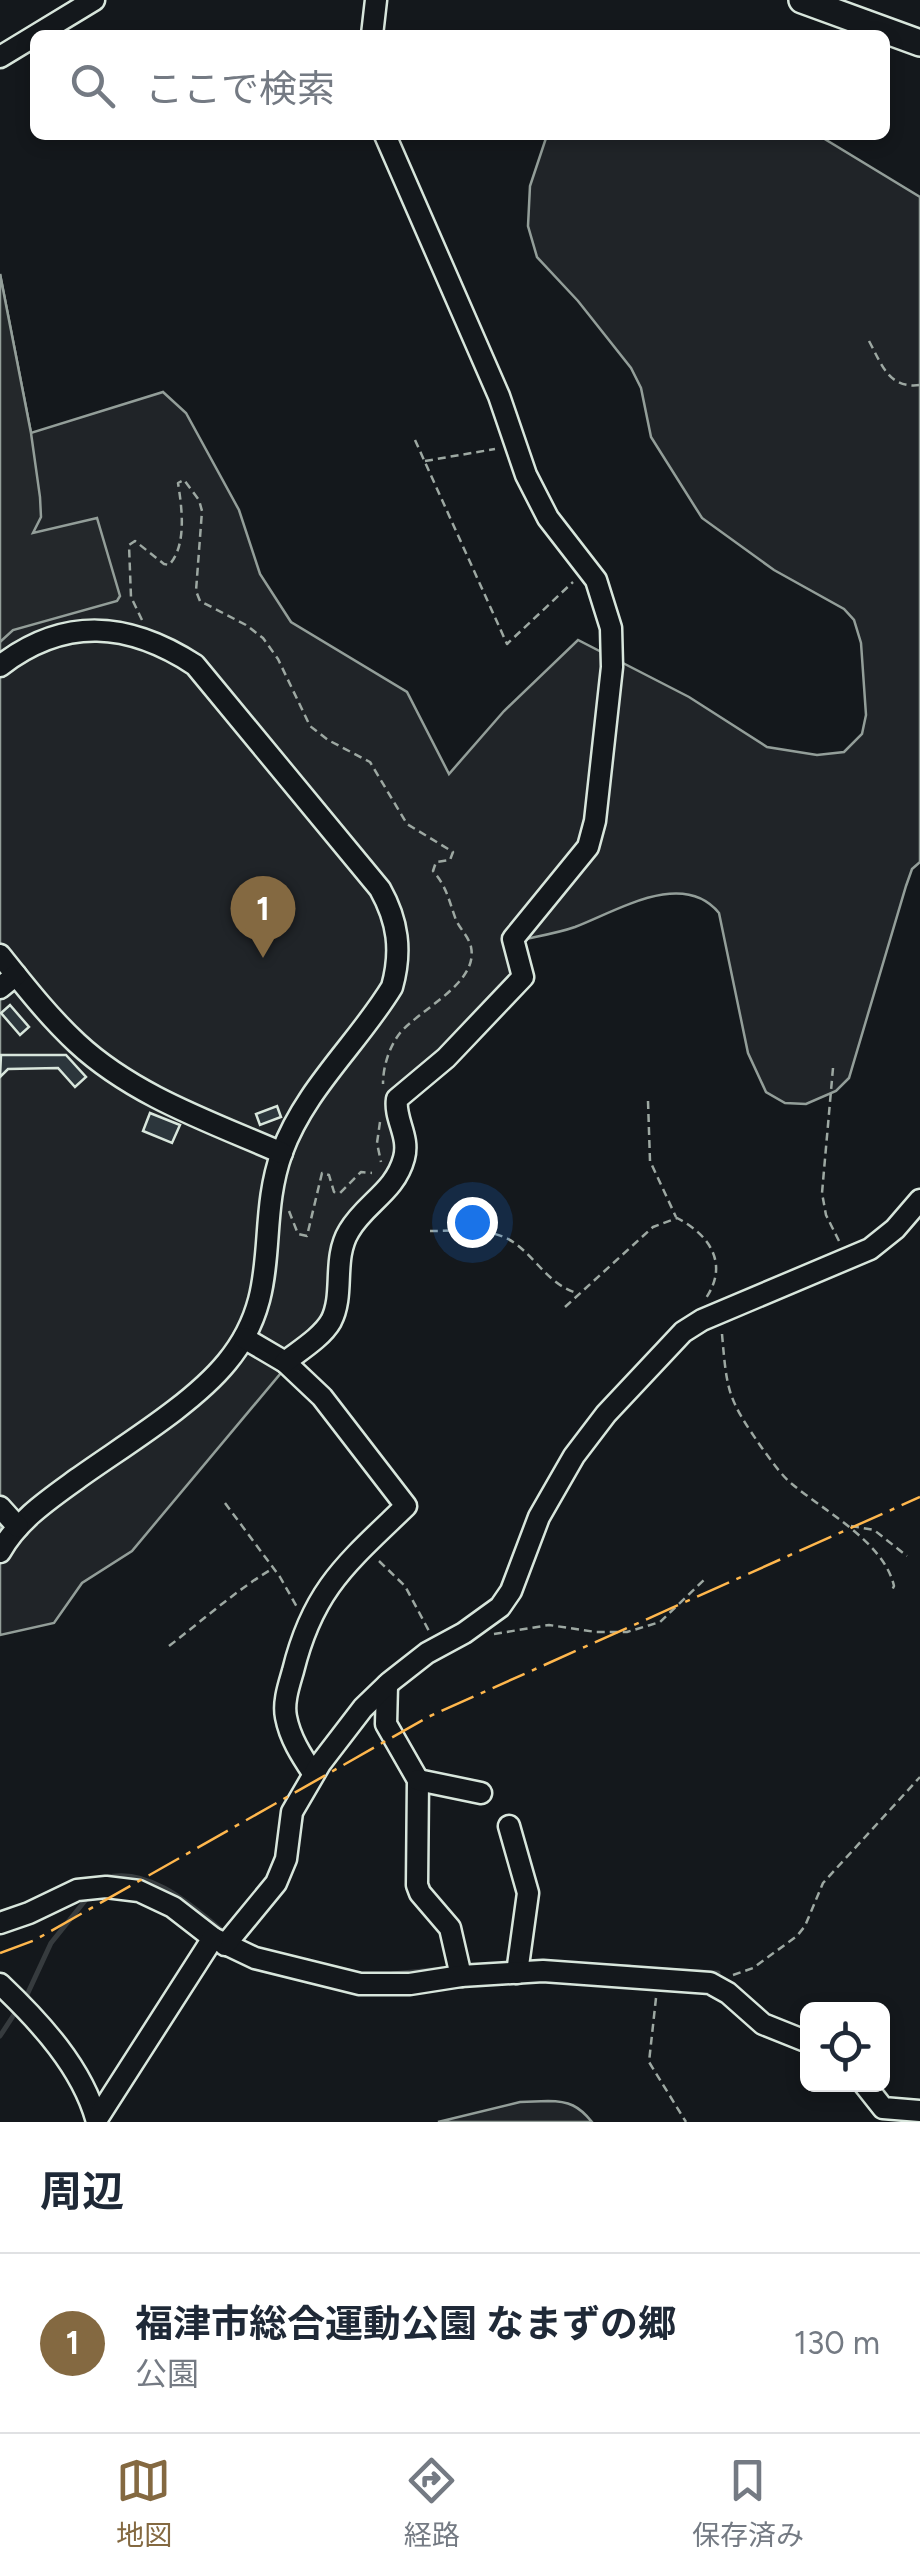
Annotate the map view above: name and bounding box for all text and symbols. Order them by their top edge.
search box [30,30,890,140]
icon: search [65,58,120,113]
text: ここで検索 [145,66,335,112]
pin: 1 [230,876,296,958]
your location [447,1197,498,1248]
map controls [800,2002,890,2092]
button: locate [800,2002,890,2092]
text: 周辺 [40,2166,124,2217]
text: 福津市総合運動公園 なまずの郷 [135,2301,676,2347]
text: 1 [66,2324,79,2362]
text: 130 m [794,2324,880,2362]
text: 公園 [135,2355,199,2393]
tab: 地図 [116,2453,172,2553]
tab: 経路 [404,2453,460,2553]
tab: 保存済み [692,2453,804,2553]

